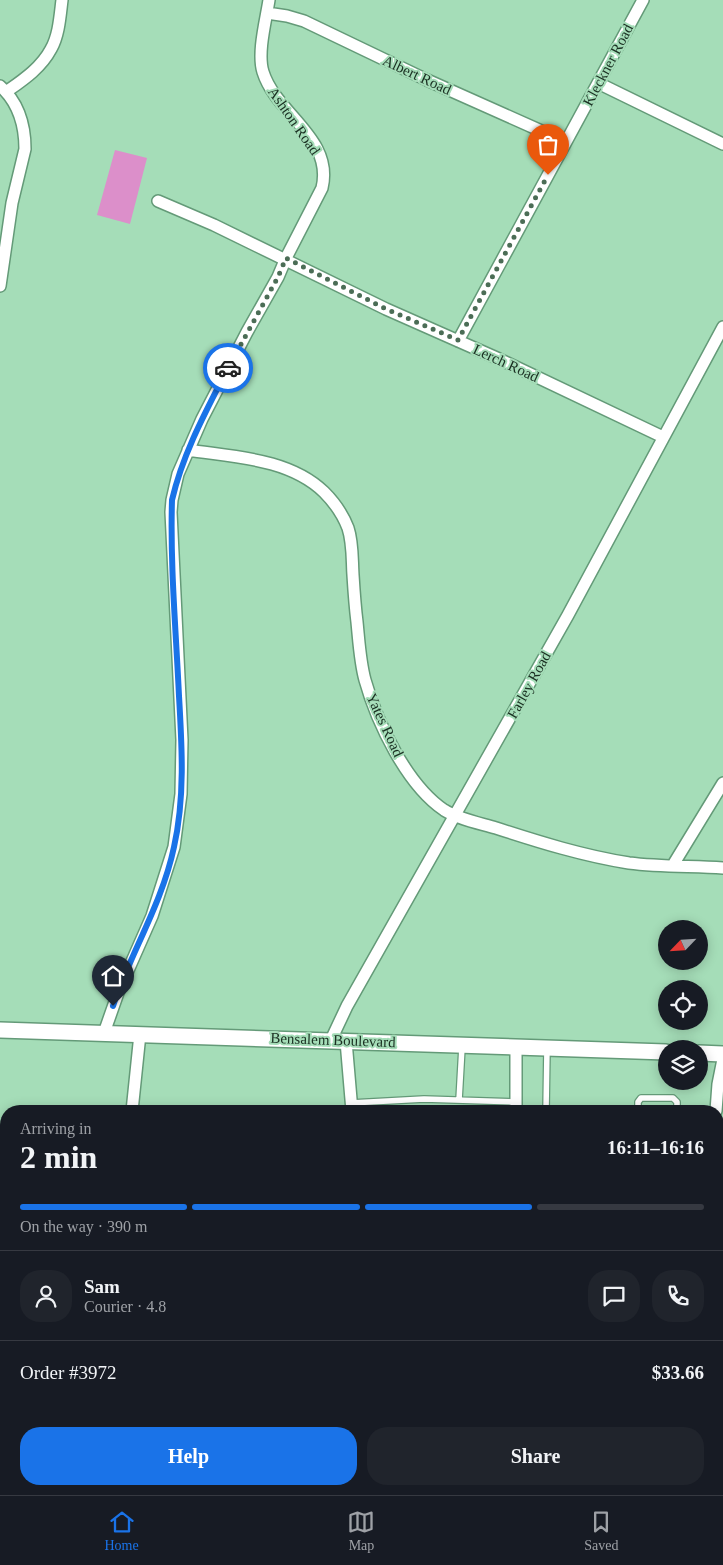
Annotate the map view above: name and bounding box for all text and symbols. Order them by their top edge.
street label: Kleckner Road [580,21,637,109]
street label: Albert Road [380,52,454,98]
street label: Ashton Road [265,84,323,158]
pin [527,124,569,175]
icon: bag [534,131,562,159]
street label: Lerch Road [471,341,542,385]
courier [203,343,253,393]
icon: car [214,354,242,382]
street label: Farley Road [504,648,554,721]
street label: Yates Road [363,691,407,760]
north arrow [658,920,708,970]
map controls [658,920,708,1090]
pin [92,955,134,1006]
icon: home [99,962,127,990]
button: locate [658,980,708,1030]
street label: Bensalem Boulevard [270,1030,396,1050]
button: layers [658,1040,708,1090]
text: Arriving in [20,1120,92,1137]
text: 16:11–16:16 [607,1137,704,1158]
text: 2 min [20,1139,97,1175]
text: On the way · 390 m [20,1218,148,1235]
button: person [20,1270,72,1322]
button: chat [588,1270,640,1322]
button: phone [652,1270,704,1322]
text: Sam [84,1276,120,1297]
text: Courier · 4.8 [84,1298,166,1315]
text: Order #3972 [20,1362,117,1383]
text: $33.66 [652,1362,704,1383]
button: Help [20,1427,357,1485]
button: Share [367,1427,704,1485]
tab: Home [104,1508,139,1554]
tab: Map [347,1508,375,1554]
tab: Saved [584,1508,619,1554]

